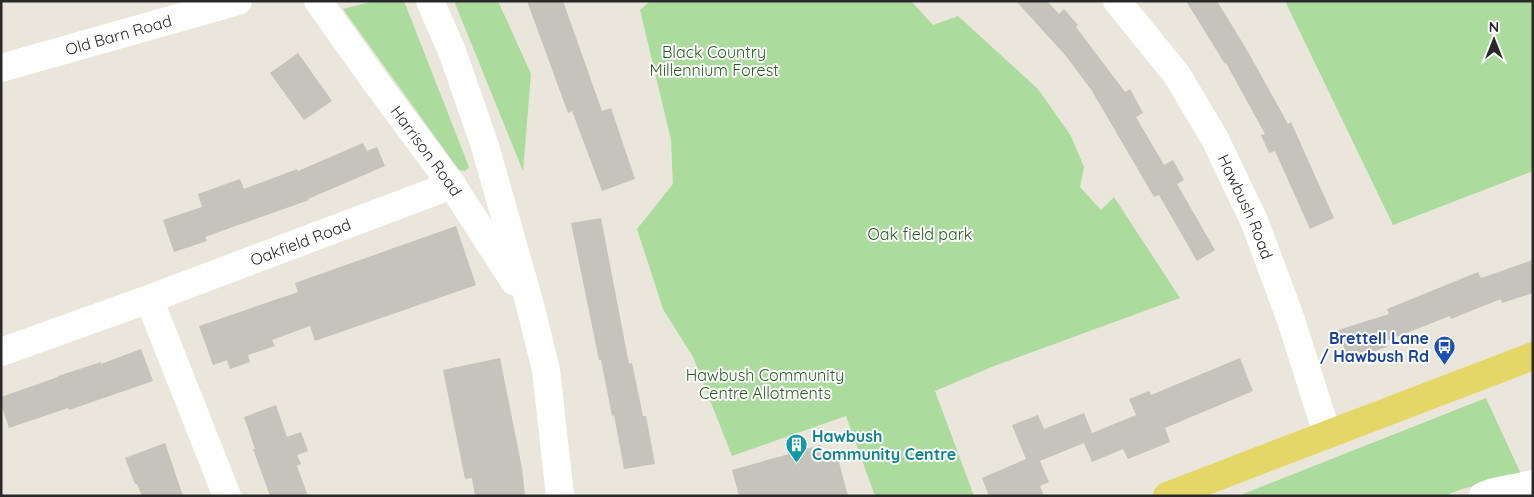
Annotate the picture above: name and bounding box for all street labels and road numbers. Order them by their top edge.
street label: Old Barn Road [63,10,174,59]
street label: Harrison Road [387,102,466,200]
street label: Hawbush Road [1214,151,1277,262]
street label: Oakfield Road [247,214,354,270]

